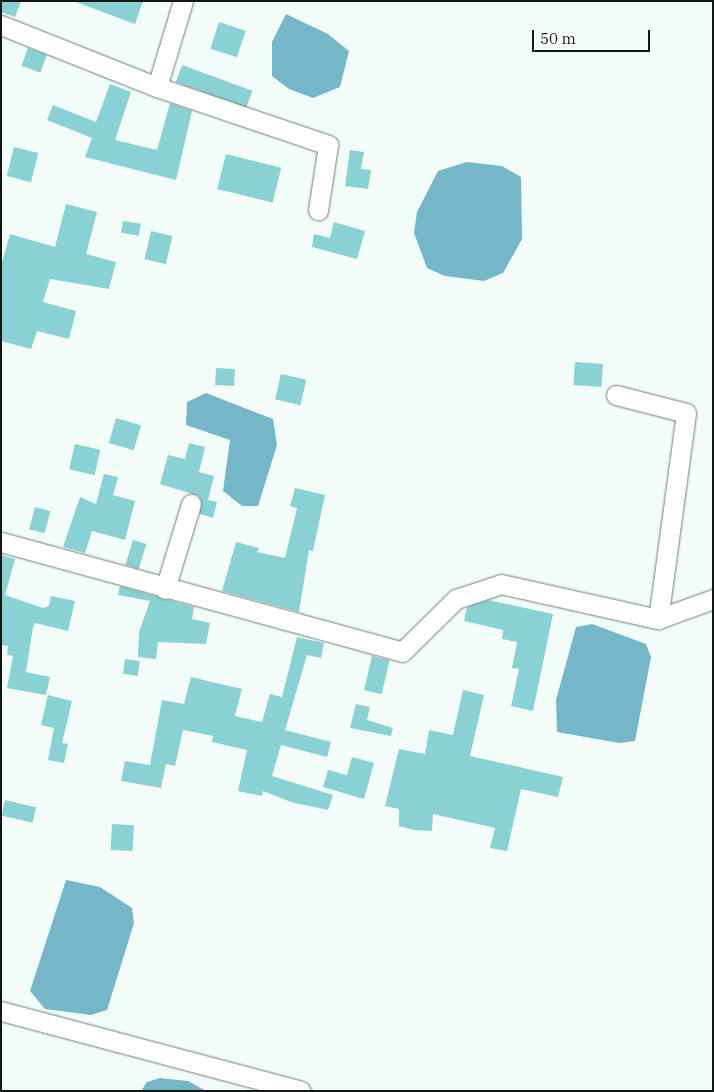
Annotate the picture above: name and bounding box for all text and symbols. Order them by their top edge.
scale bar [534,20,652,52]
text: 50 m [540,29,576,48]

